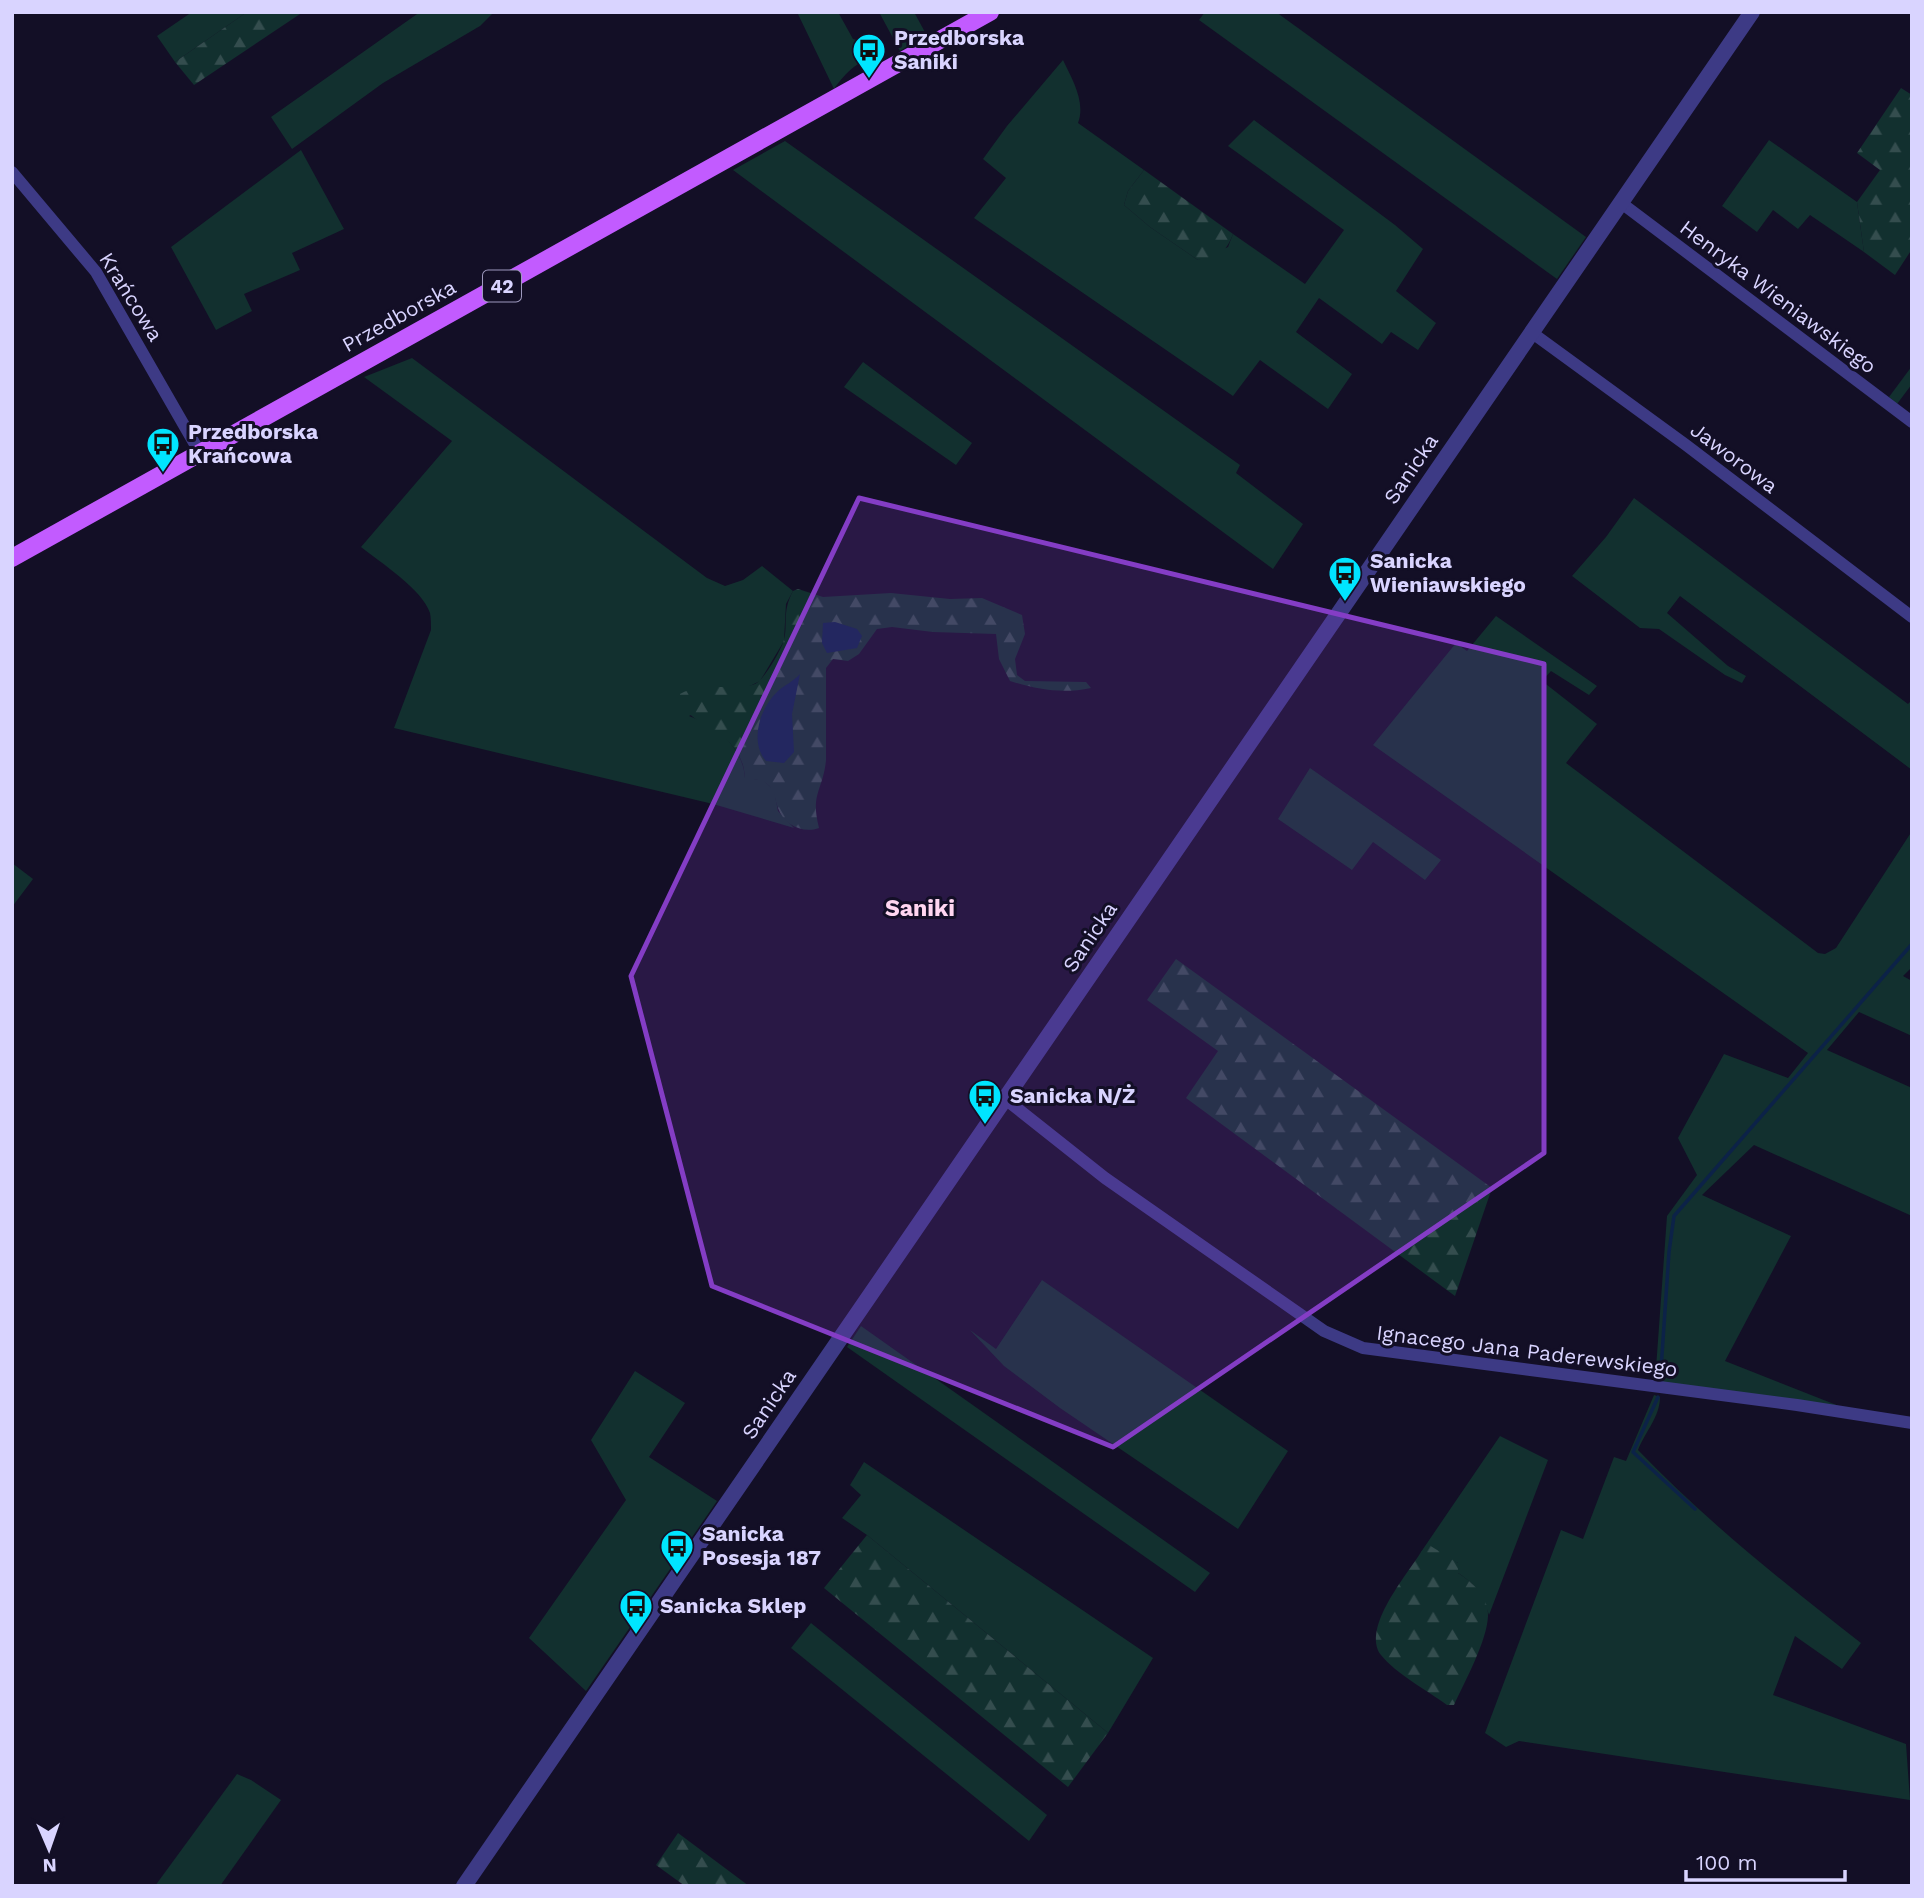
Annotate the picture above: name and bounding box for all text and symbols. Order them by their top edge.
place label: Przedborska Saniki [894,25,1025,74]
bus stop icon: Przedborska Saniki [850,31,888,80]
street label: Henryka Wieniawskiego [1675,215,1881,379]
street label: Krańcowa [94,248,169,346]
road number: 42 [483,270,521,302]
street label: Przedborska [337,274,460,357]
street label: Jaworowa [1686,417,1783,499]
place label: Przedborska Krańcowa [188,419,319,468]
bus stop icon: Przedborska Krańcowa [144,425,182,474]
street label: Sanicka [1378,429,1443,508]
place label: Sanicka Wieniawskiego [1370,548,1526,597]
bus stop icon: Sanicka Wieniawskiego [1326,554,1364,603]
district label: Saniki [885,895,955,922]
street label: Sanicka [1057,897,1122,976]
bus stop icon: Sanicka N/Ż [966,1077,1004,1126]
place label: Sanicka N/Ż [1010,1083,1135,1108]
street label: Ignacego Jana Paderewskiego [1375,1320,1679,1381]
street label: Sanicka [736,1364,801,1443]
place label: Sanicka Posesja 187 [702,1521,821,1570]
bus stop icon: Sanicka Posesja 187 [658,1527,696,1576]
bus stop icon: Sanicka Sklep [617,1587,655,1636]
place label: Sanicka Sklep [660,1593,806,1618]
north arrow [14,1814,84,1884]
scale bar [1686,1839,1845,1883]
text: 100 m [1696,1850,1758,1875]
text: N [42,1854,57,1877]

